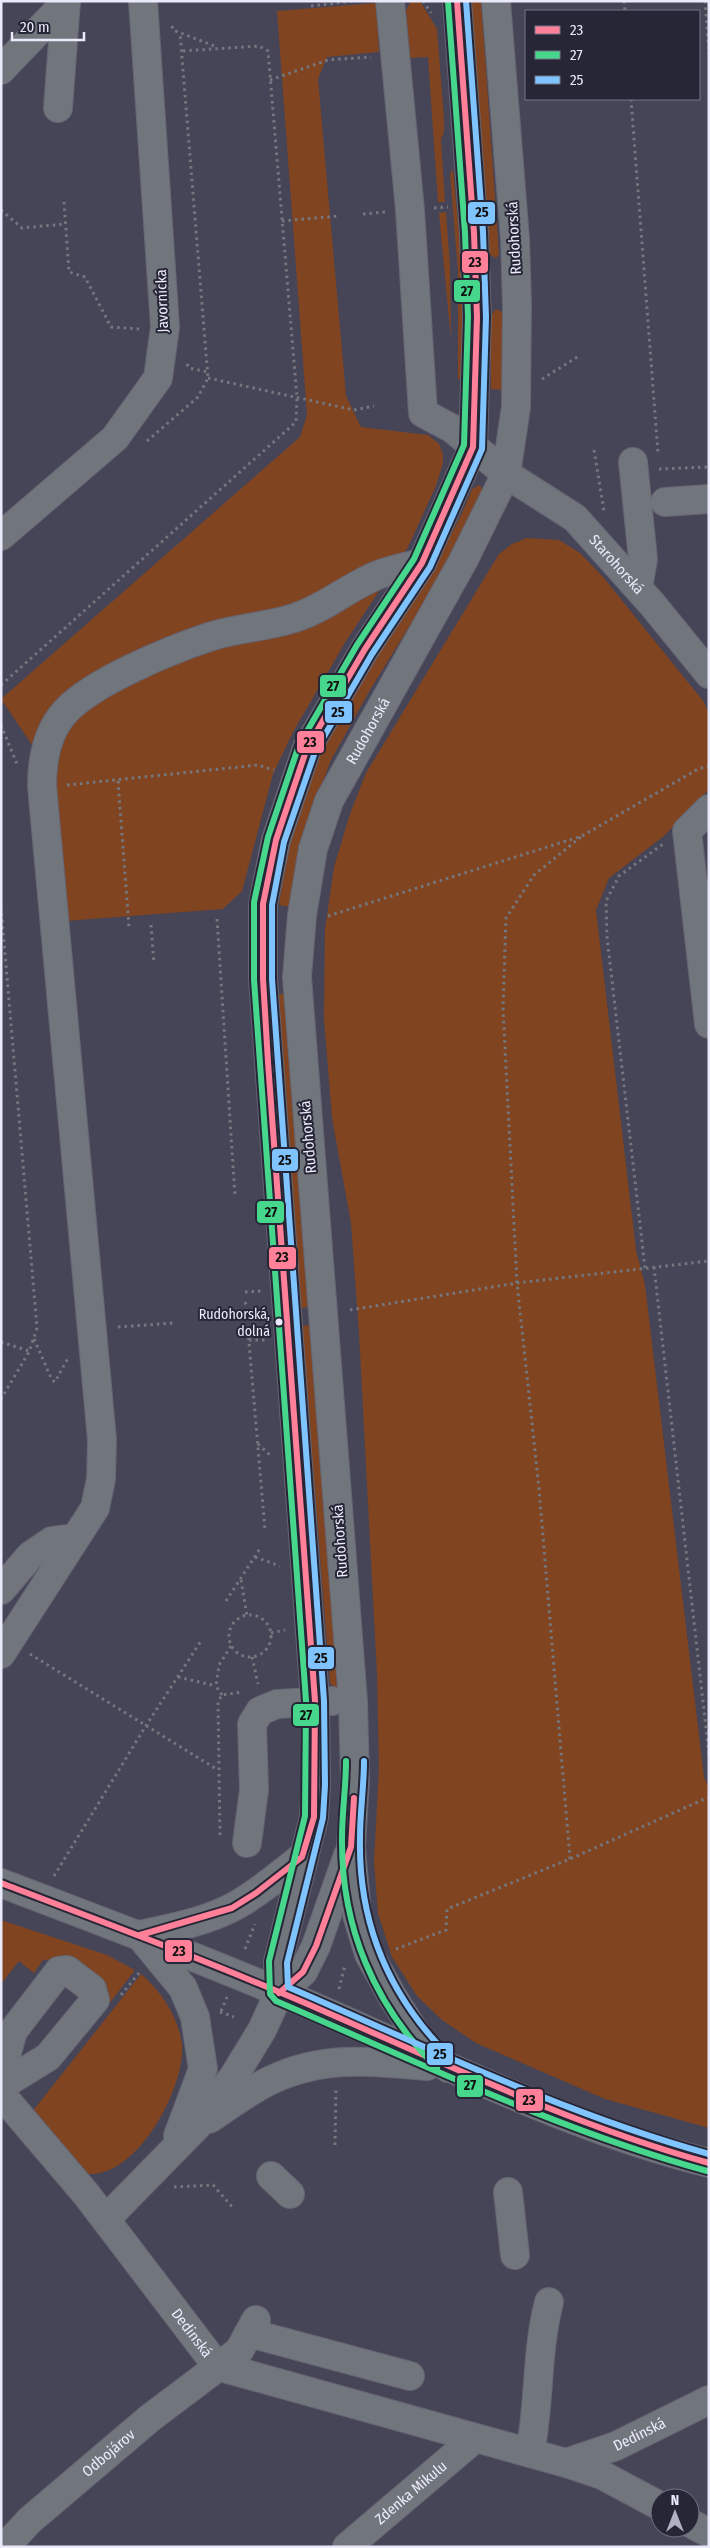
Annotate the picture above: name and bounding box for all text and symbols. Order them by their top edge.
scale bar [12,10,85,42]
legend [525,10,700,100]
text: 20 m [20,18,50,36]
text: 23 [570,21,584,39]
text: 27 [570,46,583,64]
text: 25 [570,71,584,89]
line badge: 25 [467,201,496,225]
street label: Rudohorská [503,201,525,275]
text: 25 [474,204,489,221]
line badge: 23 [461,250,489,274]
text: 23 [467,254,482,271]
street label: Javornícka [152,269,172,333]
line badge: 27 [453,279,481,303]
text: 27 [460,283,473,300]
street label: Starohorská [585,531,648,598]
line badge: 27 [319,674,347,698]
text: 27 [326,678,339,695]
street label: Rudohorská [342,695,394,767]
line badge: 25 [324,700,353,724]
text: 25 [330,704,345,721]
line badge: 23 [296,730,325,754]
text: 23 [302,734,317,751]
street label: Rudohorská [296,1100,320,1174]
line badge: 25 [271,1148,299,1172]
text: 25 [277,1152,292,1169]
line badge: 27 [256,1200,285,1224]
text: 27 [264,1204,277,1221]
line badge: 23 [268,1246,297,1270]
text: 23 [274,1249,289,1266]
place label: Rudohorská, dolná [199,1306,270,1340]
marker: Rudohorská, dolná [274,1317,284,1327]
street label: Rudohorská [328,1504,352,1578]
line badge: 25 [307,1646,335,1670]
text: 25 [313,1650,328,1667]
line badge: 27 [292,1703,320,1727]
text: 27 [299,1707,312,1724]
line badge: 23 [164,1939,193,1963]
text: 23 [171,1943,186,1960]
line badge: 25 [426,2042,454,2066]
text: 25 [432,2046,447,2063]
line badge: 27 [456,2074,484,2098]
text: 27 [463,2077,476,2094]
line badge: 23 [515,2088,544,2112]
text: 23 [521,2092,536,2109]
street label: Dedinská [168,2305,216,2361]
street label: Dedinská [610,2414,669,2455]
street label: Odbojárov [78,2425,139,2481]
street label: Zdenka Mikulu [371,2457,451,2528]
north arrow [650,2488,700,2538]
text: N [671,2492,679,2509]

